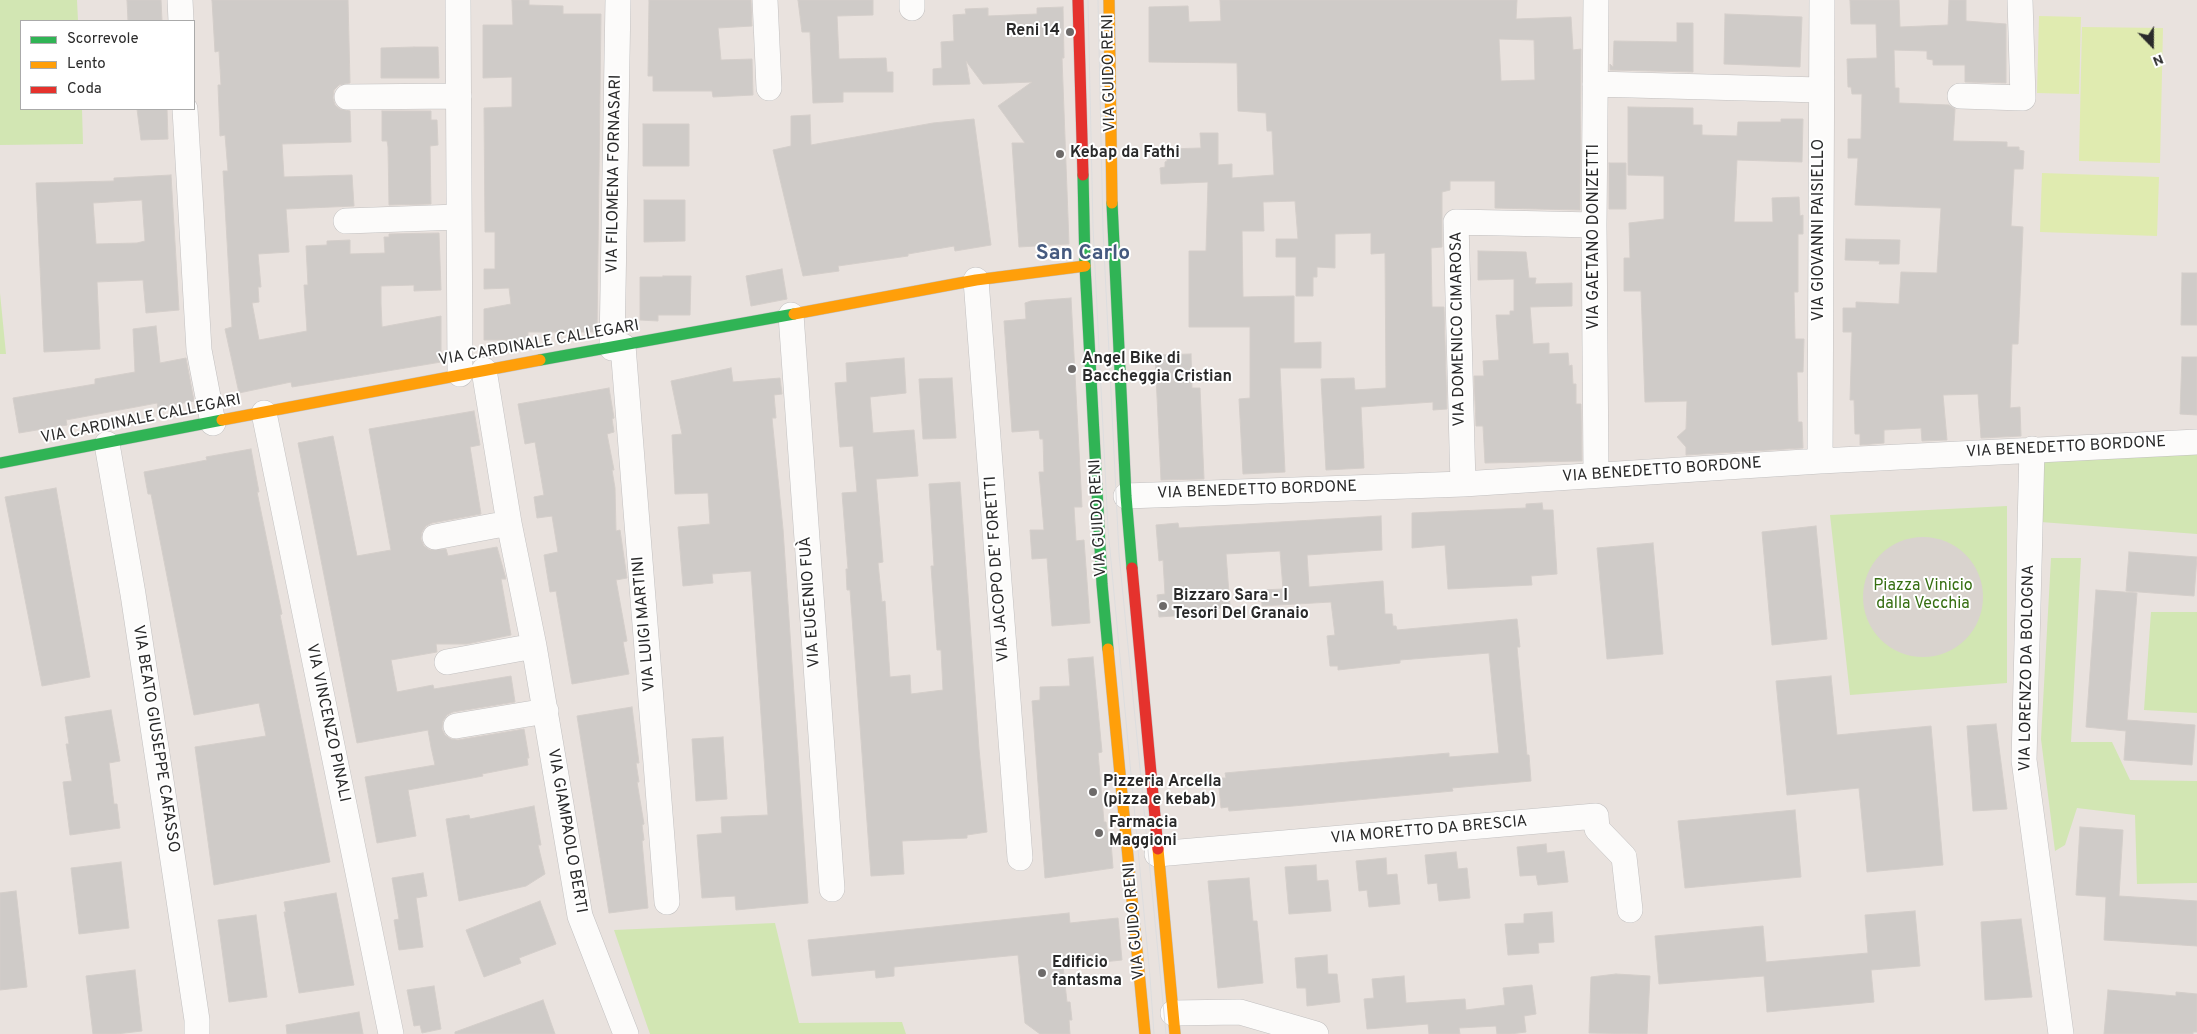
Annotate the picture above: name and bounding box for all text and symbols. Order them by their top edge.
street label: VIA GUIDO RENI [1099,14,1121,132]
legend [20,20,195,110]
north arrow [2127,20,2177,70]
place label: Reni 14 [1006,22,1060,42]
marker: Reni 14 [1064,26,1076,38]
text: Scorrevole [67,30,139,49]
text: N [2150,50,2166,69]
text: Lento [67,55,106,74]
street label: VIA FILOMENA FORNASARI [604,74,626,274]
text: Coda [67,80,102,99]
street label: VIA GIOVANNI PAISIELLO [1810,139,1830,321]
place label: Kebap da Fathi [1070,144,1180,164]
street label: VIA GAETANO DONIZETTI [1585,144,1605,330]
marker: Kebap da Fathi [1054,148,1066,160]
street label: VIA DOMENICO CIMAROSA [1448,231,1470,427]
district label: San Carlo [1036,242,1130,268]
street label: VIA CARDINALE CALLEGARI [437,317,641,371]
place label: Angel Bike di Baccheggia Cristian [1082,350,1232,388]
marker: Angel Bike di Baccheggia Cristian [1066,363,1078,375]
street label: VIA CARDINALE CALLEGARI [39,391,243,449]
street label: VIA BENEDETTO BORDONE [1966,433,2166,463]
street label: VIA BENEDETTO BORDONE [1562,454,1762,488]
street label: VIA GUIDO RENI [1086,459,1112,577]
street label: VIA JACOPO DE' FORETTI [982,475,1014,663]
street label: VIA BENEDETTO BORDONE [1157,478,1357,504]
street label: VIA EUGENIO FUÀ [797,536,825,668]
street label: VIA LUIGI MARTINI [630,556,660,692]
street label: VIA LORENZO DA BOLOGNA [2017,564,2039,772]
park label: Piazza Vinicio dalla Vecchia [1873,577,1973,615]
place label: Bizzaro Sara - I Tesori Del Granaio [1173,587,1309,625]
marker: Bizzaro Sara - I Tesori Del Granaio [1157,600,1169,612]
street label: VIA BEATO GIUSEPPE CAFASSO [128,624,182,854]
street label: VIA VINCENZO PINALI [301,642,353,804]
street label: VIA GIAMPAOLO BERTI [542,747,590,915]
place label: Pizzeria Arcella (pizza e kebab) [1103,773,1221,811]
marker: Pizzeria Arcella (pizza e kebab) [1087,786,1099,798]
street label: VIA MORETTO DA BRESCIA [1330,813,1528,849]
place label: Farmacia Maggioni [1109,814,1177,852]
marker: Farmacia Maggioni [1093,827,1105,839]
street label: VIA GUIDO RENI [1120,861,1150,981]
place label: Edificio fantasma [1052,954,1122,992]
marker: Edificio fantasma [1036,967,1048,979]

